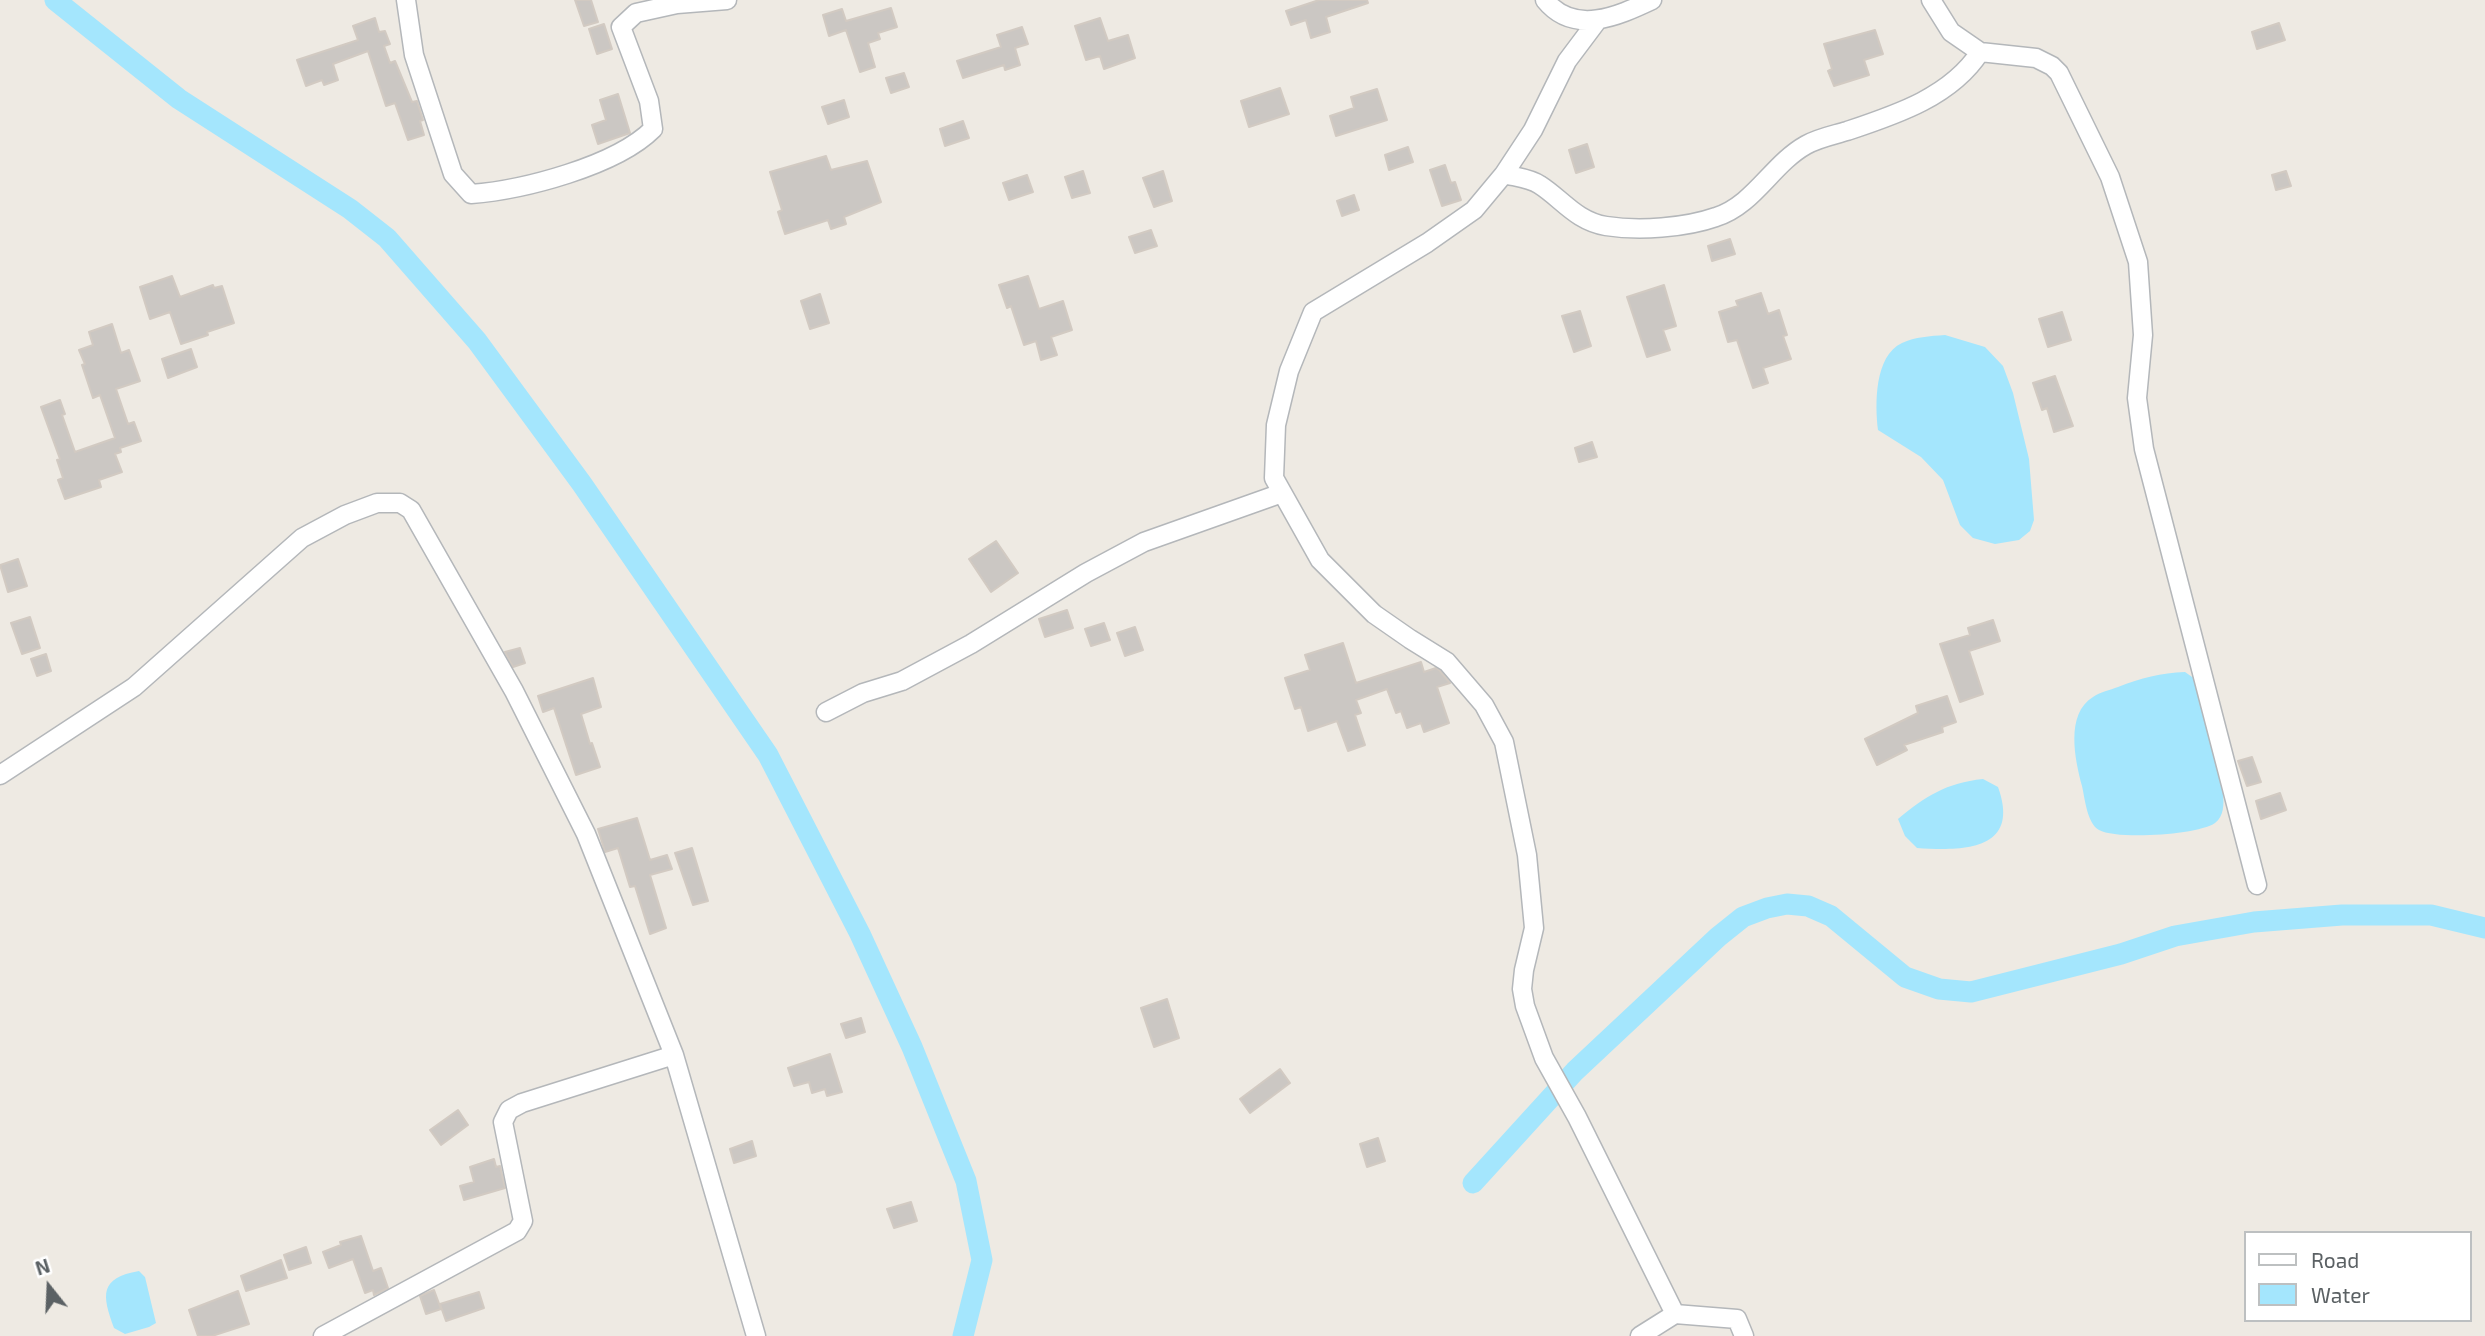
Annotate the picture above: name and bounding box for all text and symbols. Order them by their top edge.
legend [2244,1231,2471,1322]
text: Road [2311,1247,2359,1272]
north arrow [14,1252,84,1322]
text: N [32,1253,52,1280]
text: Water [2311,1282,2370,1307]

